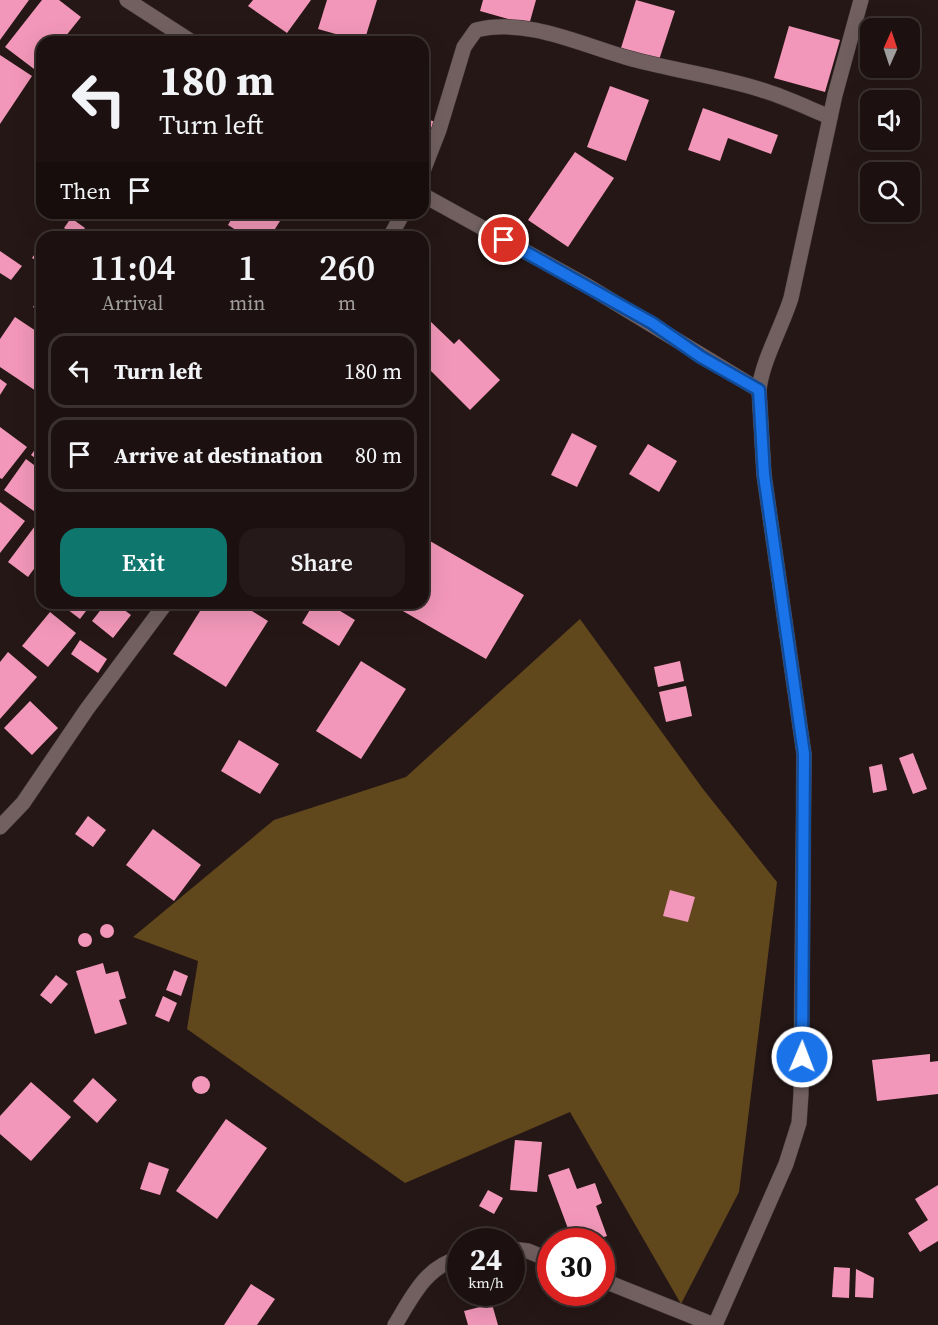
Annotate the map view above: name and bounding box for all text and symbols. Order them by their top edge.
north arrow [860,18,920,78]
map controls [860,18,920,222]
text: 180 m [159,51,274,109]
icon: left [60,60,138,138]
button: sound [860,90,920,150]
text: Turn left [159,106,263,143]
button: search [860,162,920,222]
icon: arrive [123,174,156,207]
text: Then [60,176,111,206]
pin [478,214,529,265]
icon: arrive [487,223,520,256]
text: 11:04 [90,243,175,292]
text: 1 [238,243,257,292]
text: 260 [319,243,375,292]
text: Arrival [102,289,163,317]
text: min [229,289,265,317]
text: m [338,289,356,317]
icon: left [63,354,96,387]
text: Turn left [114,356,202,386]
text: 180 m [344,356,402,386]
icon: arrive [63,438,96,471]
text: Arrive at destination [114,440,323,470]
text: 80 m [355,440,402,470]
button: Exit [60,528,227,597]
button: Share [239,528,405,597]
position arrow [770,1025,834,1089]
speed limit sign: 30 [537,1228,615,1306]
text: 24 [470,1239,502,1280]
text: km/h [468,1272,504,1293]

